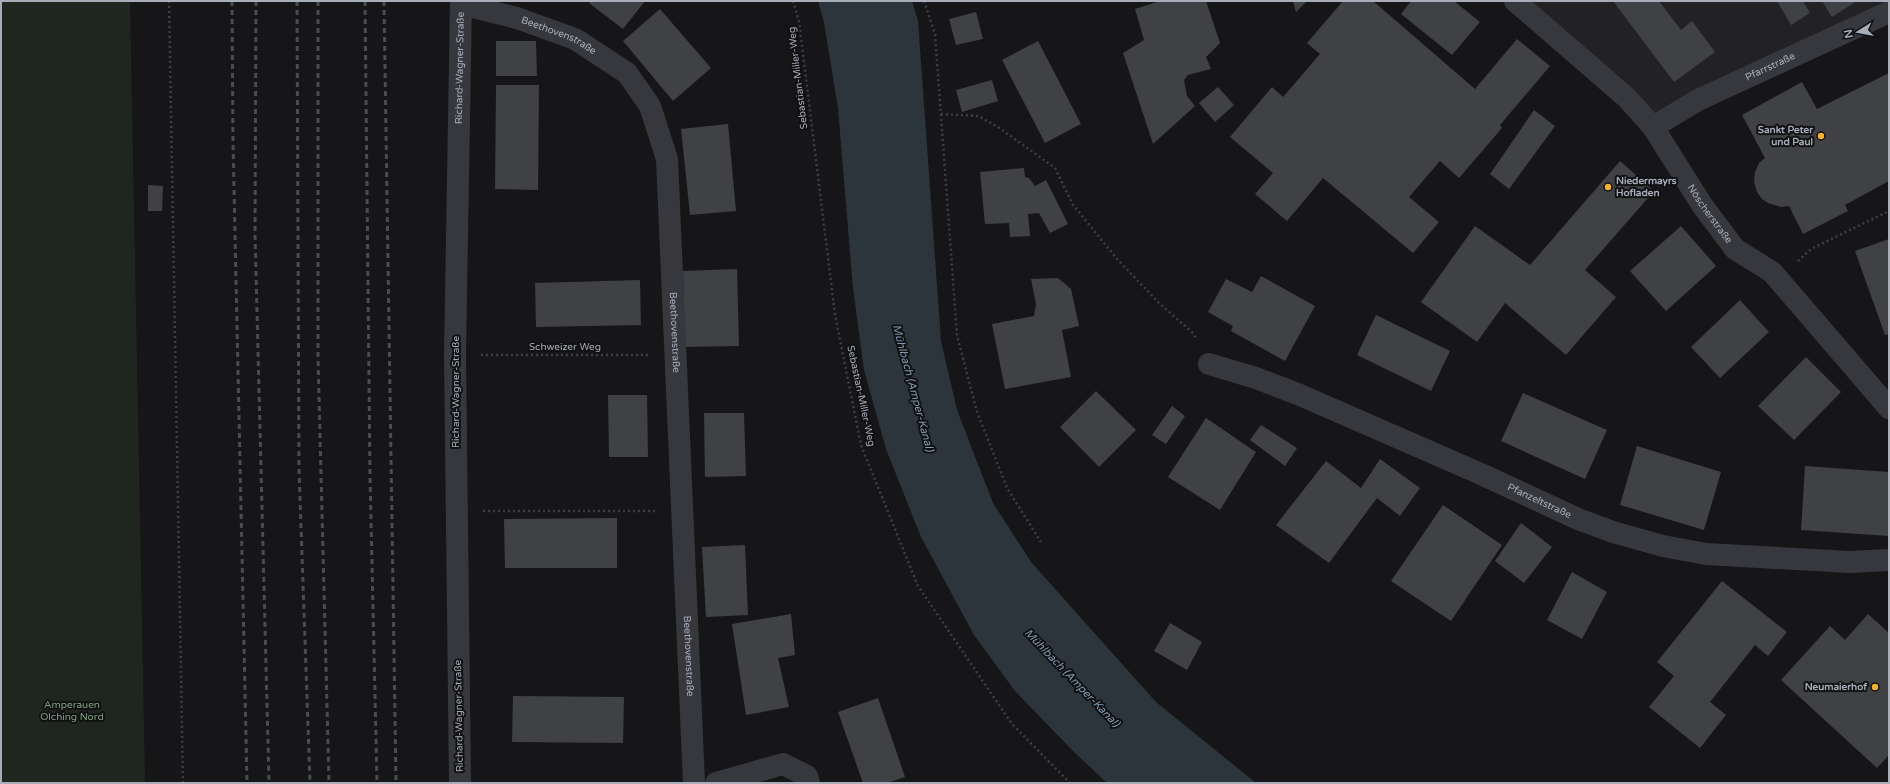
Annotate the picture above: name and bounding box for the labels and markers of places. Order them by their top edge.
place label: Sankt Peter und Paul [1758,124,1813,148]
marker: Sankt Peter und Paul [1816,131,1826,141]
place label: Niedermayrs Hofladen [1616,175,1677,199]
marker: Niedermayrs Hofladen [1603,182,1613,192]
place label: Neumaierhof [1805,681,1867,693]
marker: Neumaierhof [1870,682,1880,692]

